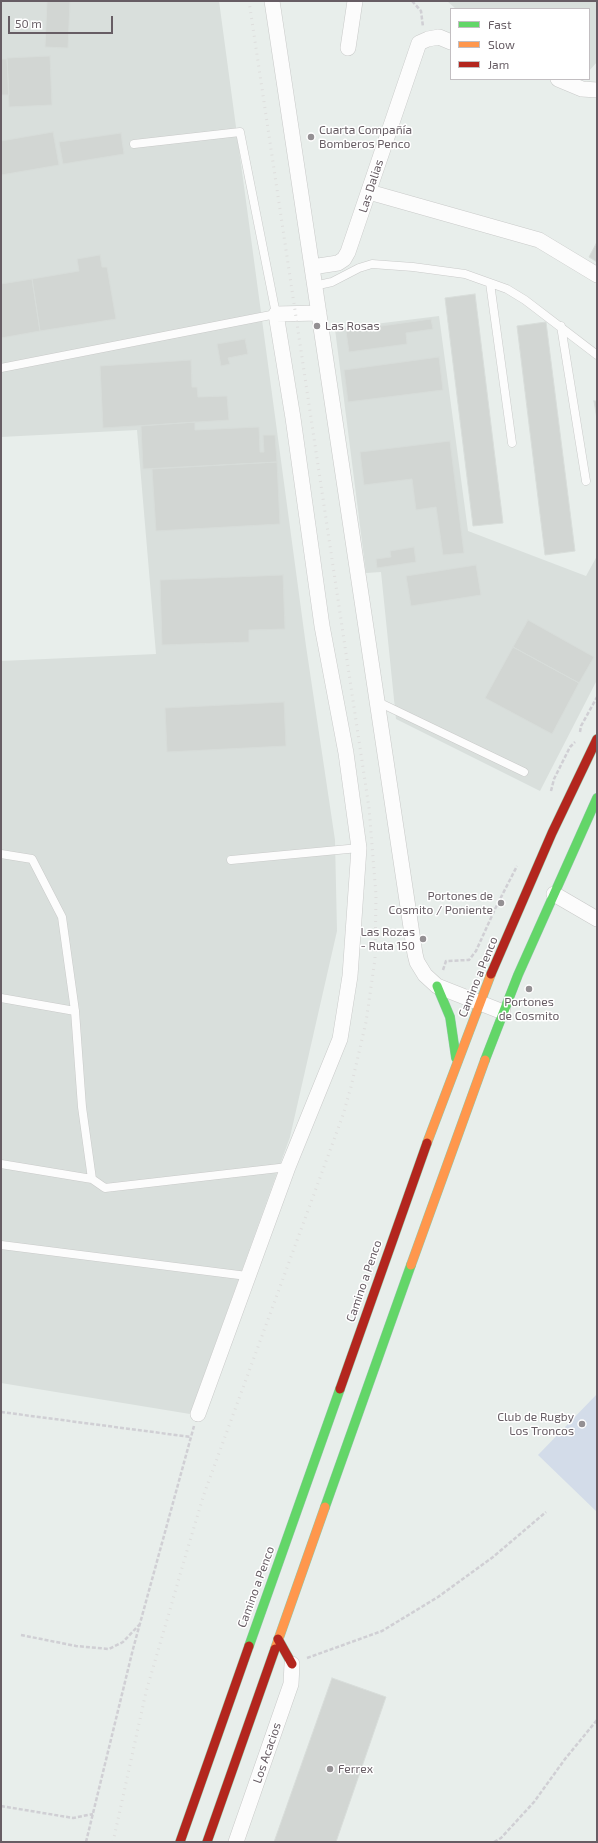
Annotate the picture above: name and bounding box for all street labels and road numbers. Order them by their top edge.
street label: Las Dalias [356,157,386,215]
street label: Camino a Penco [455,935,501,1019]
street label: Camino a Penco [343,1238,385,1324]
street label: Camino a Penco [235,1544,277,1630]
street label: Los Acacios [250,1721,284,1785]

